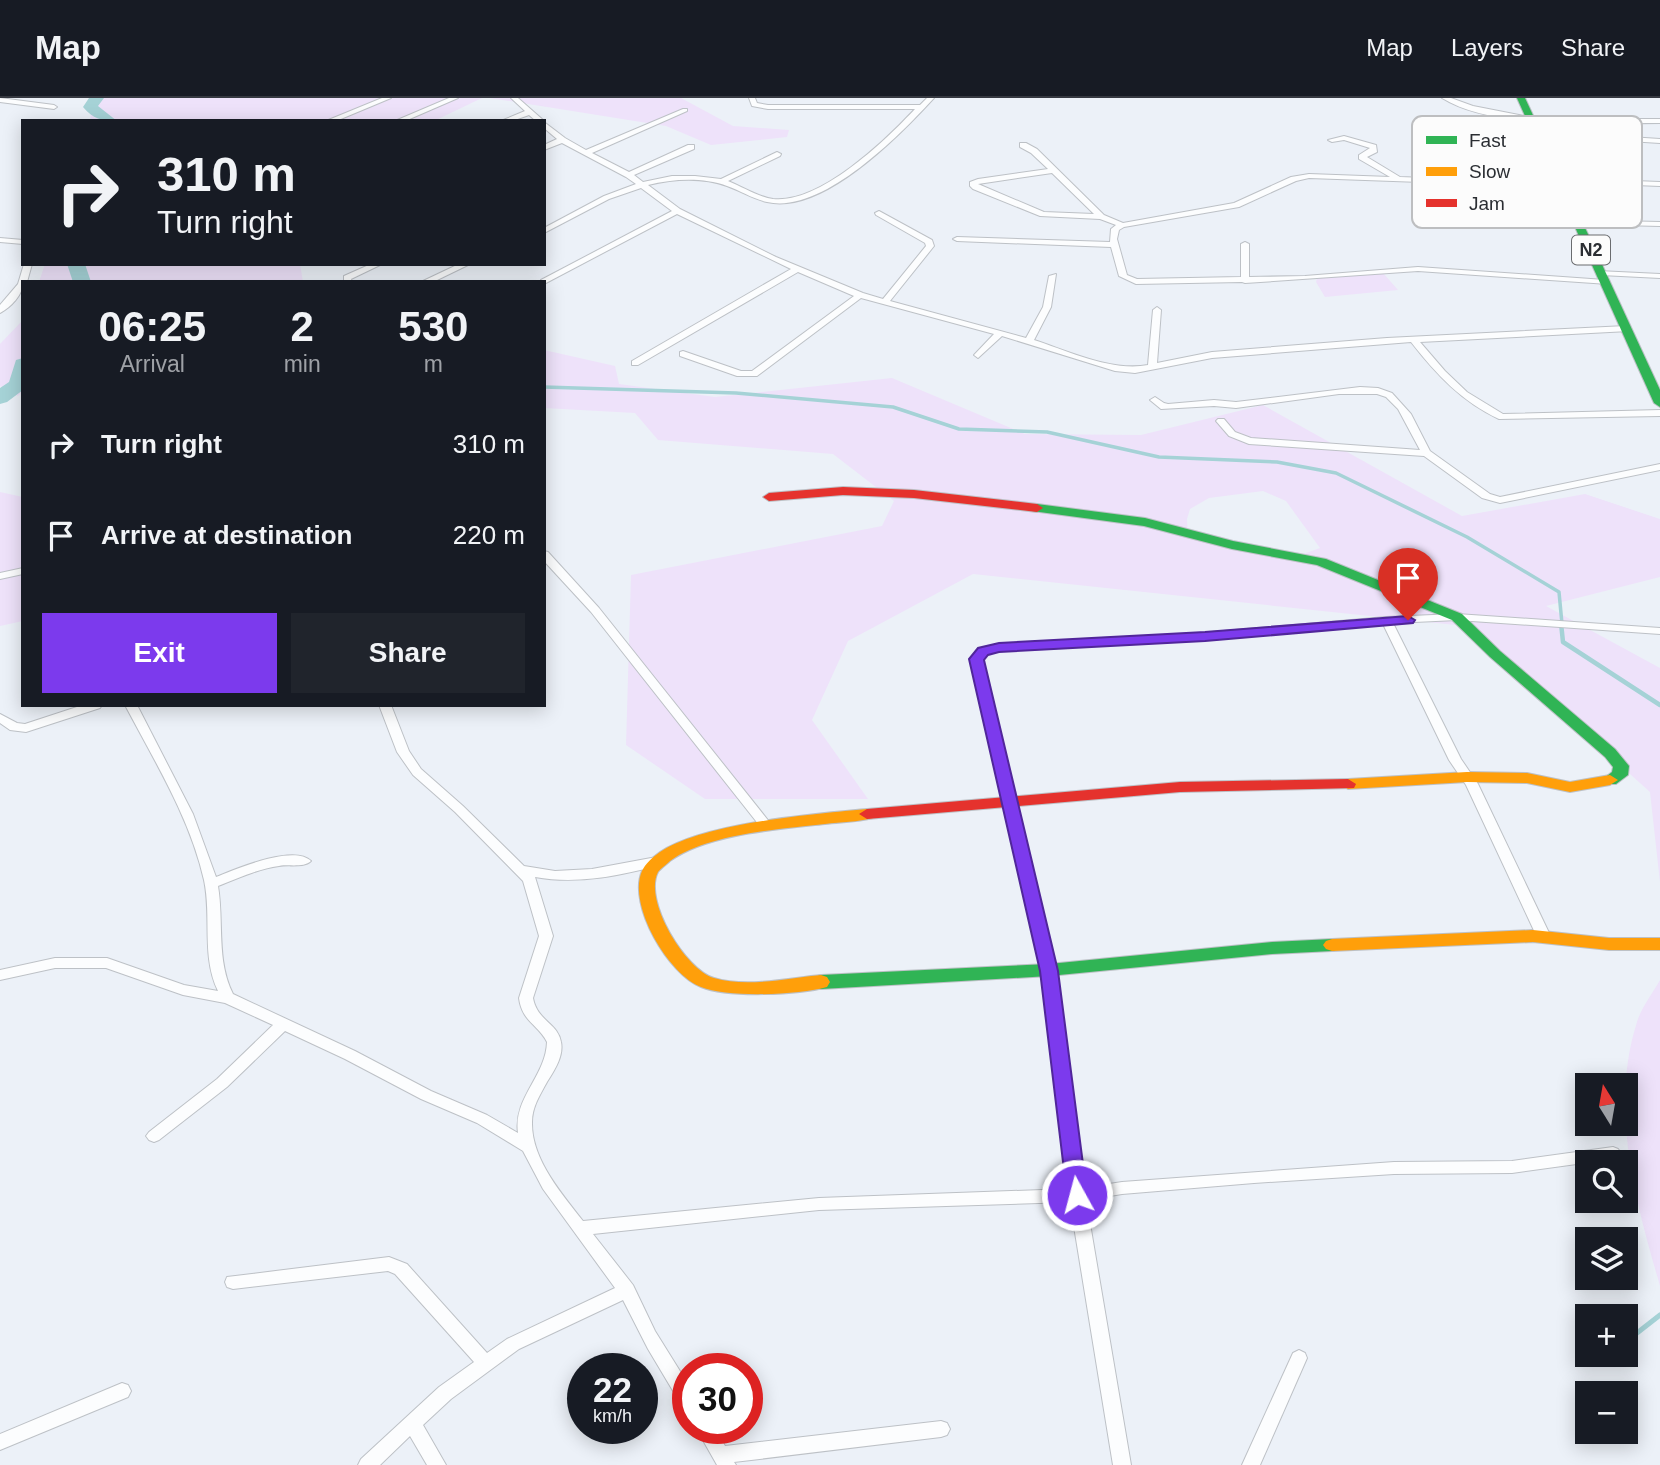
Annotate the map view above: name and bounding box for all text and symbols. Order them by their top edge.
text: Map [35,29,101,66]
text: Map [1366,34,1413,61]
text: Layers [1451,34,1523,61]
text: Share [1561,34,1625,61]
legend [1412,116,1642,228]
text: Fast [1469,130,1507,151]
icon: right [42,147,133,238]
text: 310 m [157,147,296,201]
text: Slow [1469,161,1510,182]
text: Jam [1469,193,1505,214]
text: Turn right [157,204,293,240]
road number: N2 [1572,236,1610,265]
text: 06:25 [99,303,206,350]
text: 2 [290,303,314,350]
text: 530 [398,303,468,350]
text: Arrival [120,351,185,377]
text: min [284,351,321,377]
text: m [424,351,443,377]
icon: right [42,426,80,464]
text: Turn right [101,429,222,459]
text: 310 m [453,429,525,459]
icon: arrive [42,517,80,555]
text: Arrive at destination [101,520,352,550]
text: 220 m [453,520,525,550]
pin [1378,548,1438,620]
icon: arrive [1389,559,1427,597]
button: Exit [42,613,277,693]
button: Share [291,613,525,693]
north arrow [1575,1073,1638,1136]
map controls [1575,1073,1638,1444]
button: search [1575,1150,1638,1213]
position arrow [1040,1158,1114,1232]
button: layers [1575,1227,1638,1290]
button: + [1575,1304,1638,1367]
speed limit sign: 30 [672,1353,763,1444]
text: 22 [593,1370,632,1409]
button: − [1575,1381,1638,1444]
text: km/h [593,1406,632,1426]

